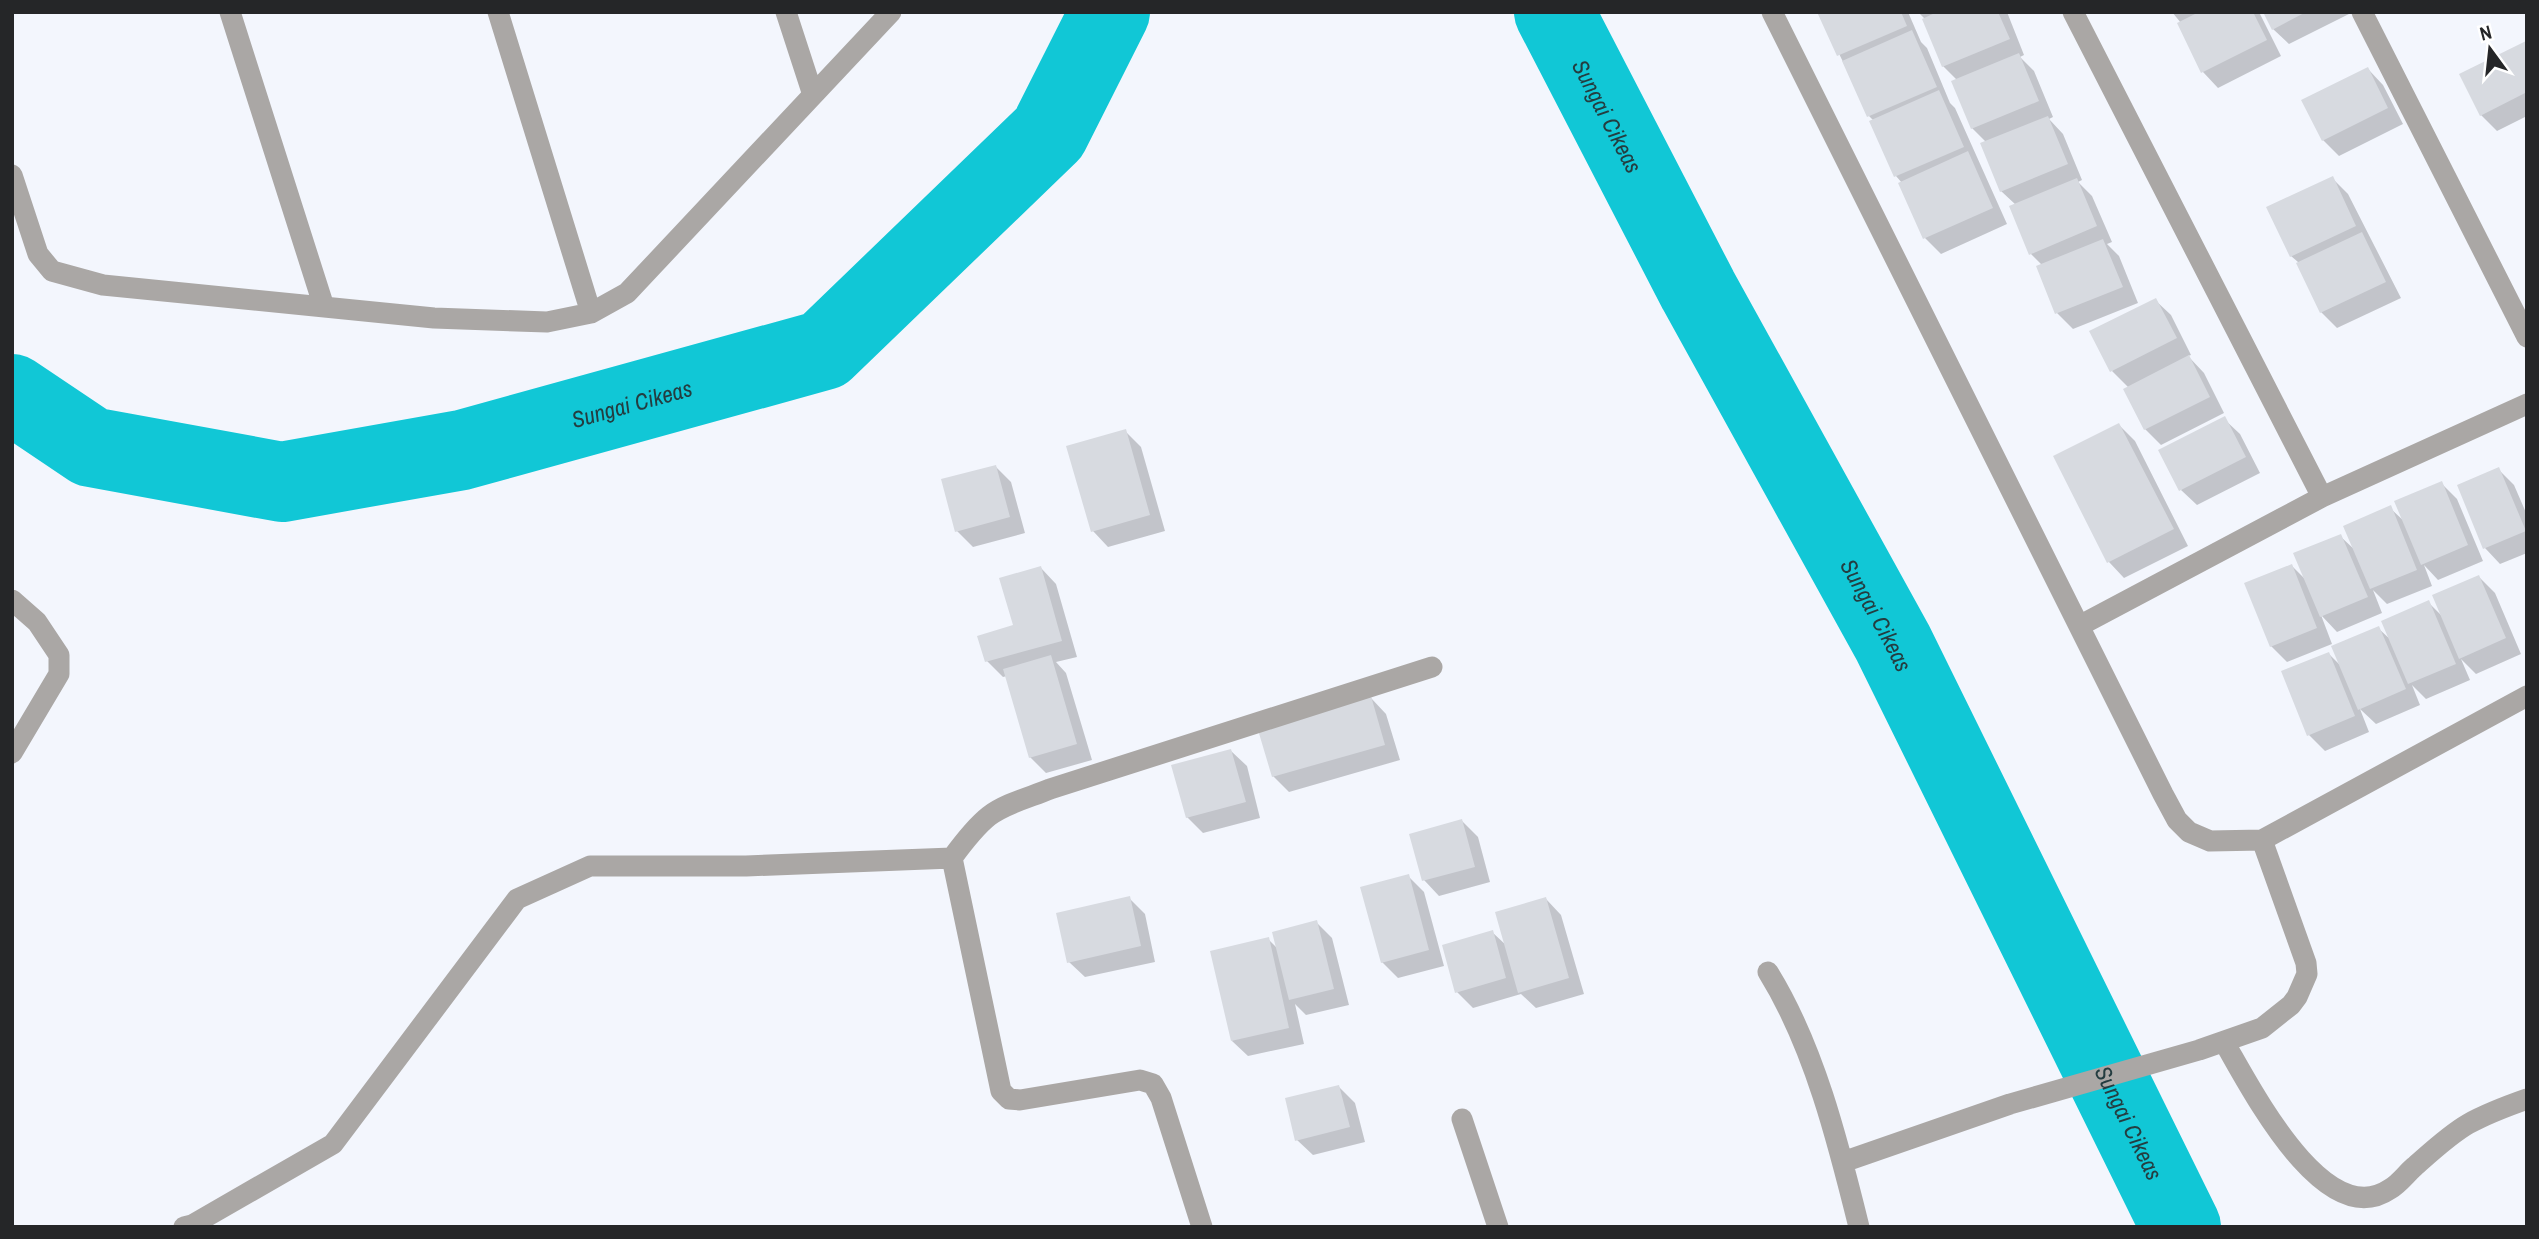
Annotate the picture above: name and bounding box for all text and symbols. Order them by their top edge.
north arrow [2455,14,2525,84]
text: N [2477,19,2494,47]
water label: Sungai Cikeas [1566,54,1650,178]
water label: Sungai Cikeas [568,372,695,435]
water label: Sungai Cikeas [1834,553,1920,676]
water label: Sungai Cikeas [2088,1060,2171,1185]

